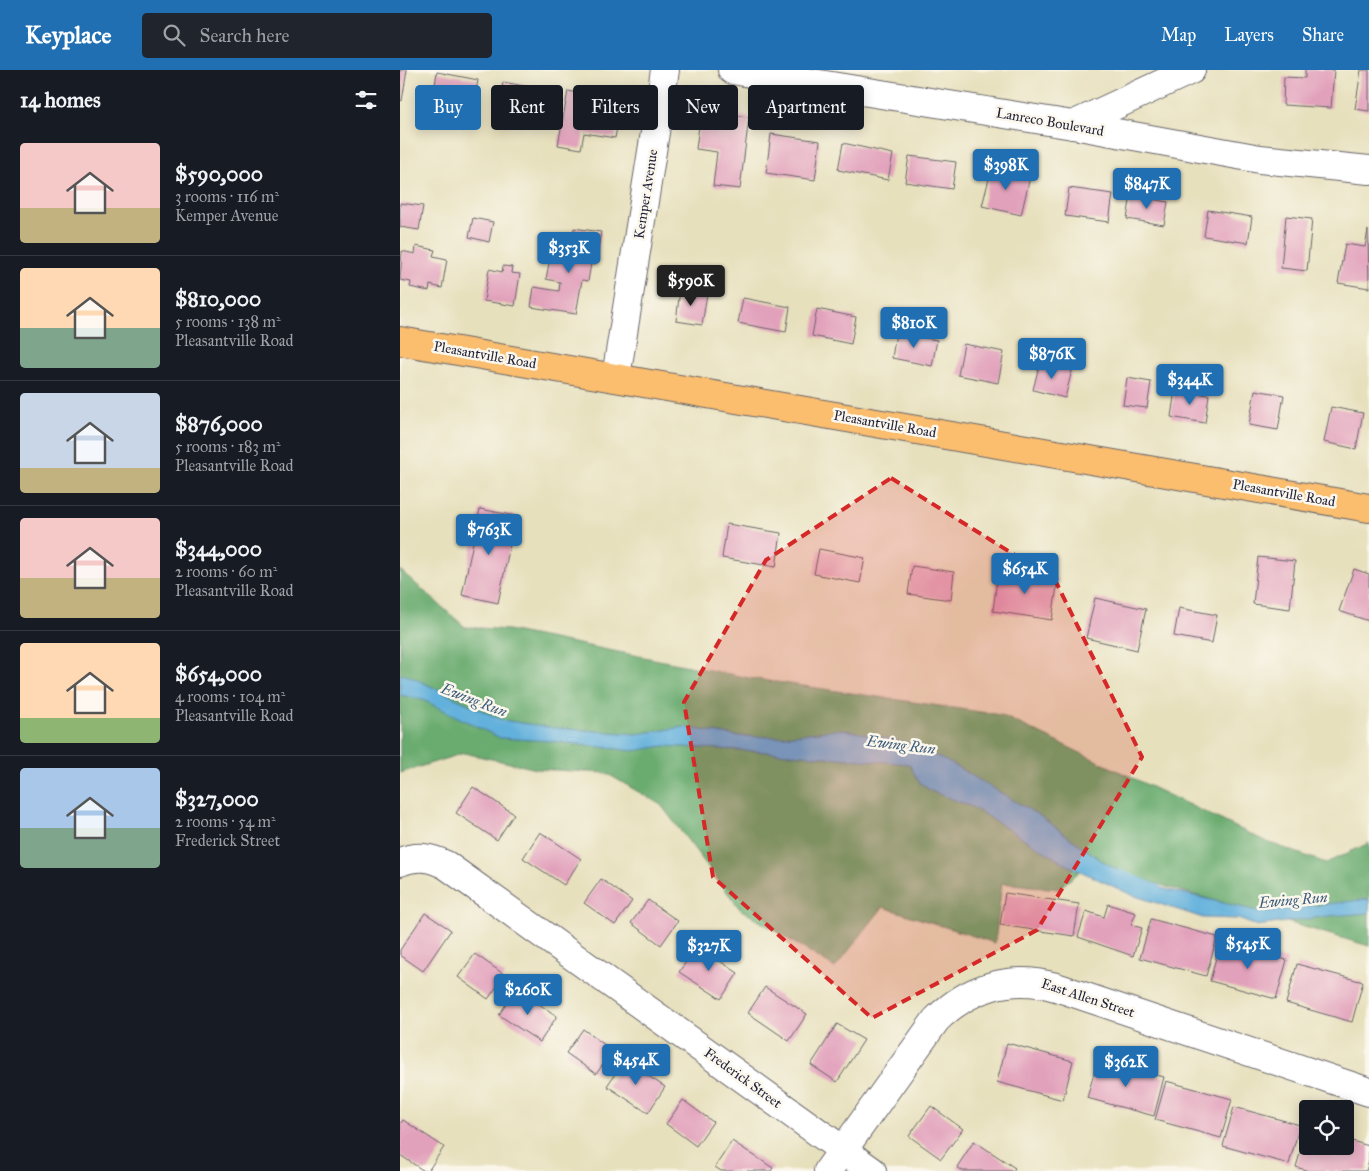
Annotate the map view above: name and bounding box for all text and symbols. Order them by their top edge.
search box [142,13,492,58]
text: Keyplace [25,20,112,50]
icon: search [160,21,188,49]
text: Search here [200,24,289,47]
text: Map [1161,24,1196,46]
text: Layers [1224,24,1274,46]
text: Share [1302,24,1344,46]
chip: Buy [415,85,481,130]
chip: Rent [491,85,563,130]
chip: Filters [573,85,658,130]
chip: New [668,85,738,130]
chip: Apartment [748,85,864,130]
icon: filters [352,86,380,114]
text: 14 homes [20,87,101,113]
street label: Lanreco Boulevard [995,104,1105,140]
street label: Kemper Avenue [631,148,662,240]
pin: $398K [971,148,1041,191]
text: $398K [984,155,1028,174]
text: $590,000 [175,161,263,187]
icon: home [60,163,120,223]
pin: $847K [1112,168,1182,210]
text: $847K [1124,174,1170,193]
text: 3 rooms · 116 m² [175,187,279,206]
text: Kemper Avenue [175,206,278,225]
pin: $353K [534,232,604,274]
text: $353K [548,238,590,257]
pin: $590K [656,264,726,307]
text: $590K [668,271,714,290]
text: $810,000 [175,286,261,312]
icon: home [60,288,120,348]
pin: $810K [879,306,949,349]
text: 5 rooms · 138 m² [175,312,281,331]
text: $810K [891,313,937,332]
text: Pleasantville Road [175,331,294,350]
street label: Pleasantville Road [432,338,538,372]
pin: $876K [1017,338,1087,380]
text: $876K [1029,344,1075,363]
pin: $344K [1155,364,1225,406]
text: $344K [1167,370,1213,389]
street label: Pleasantville Road [832,407,938,441]
text: $876,000 [175,411,263,437]
icon: home [60,413,120,473]
text: 5 rooms · 183 m² [175,437,281,456]
text: Pleasantville Road [175,456,294,475]
street label: Pleasantville Road [1231,476,1337,510]
pin: $763K [454,514,524,556]
text: $763K [467,520,511,539]
text: $344,000 [175,536,262,562]
icon: home [60,538,120,598]
pin: $654K [990,552,1060,595]
text: $654K [1002,559,1048,578]
text: 2 rooms · 60 m² [175,562,277,581]
text: Pleasantville Road [175,581,294,600]
text: $654,000 [175,661,262,687]
icon: home [60,663,120,723]
water label: Ewing Run [438,679,510,721]
text: 4 rooms · 104 m² [175,687,285,706]
text: Pleasantville Road [175,706,294,725]
water label: Ewing Run [865,732,937,758]
text: $327,000 [175,786,259,812]
icon: home [60,788,120,848]
text: 2 rooms · 54 m² [175,812,276,831]
text: Frederick Street [175,831,280,850]
water label: Ewing Run [1257,888,1328,912]
pin: $545K [1213,928,1283,970]
pin: $327K [674,930,744,972]
text: $545K [1226,934,1270,953]
text: $327K [687,936,731,955]
pin: $260K [493,974,563,1016]
street label: East Allen Street [1039,975,1137,1021]
text: $260K [505,980,551,999]
pin: $454K [601,1044,671,1086]
street label: Frederick Street [701,1044,785,1112]
pin: $362K [1091,1046,1161,1088]
text: $454K [613,1050,659,1069]
text: $362K [1104,1052,1148,1071]
map controls [1299,1100,1354,1155]
button: locate [1299,1100,1354,1155]

